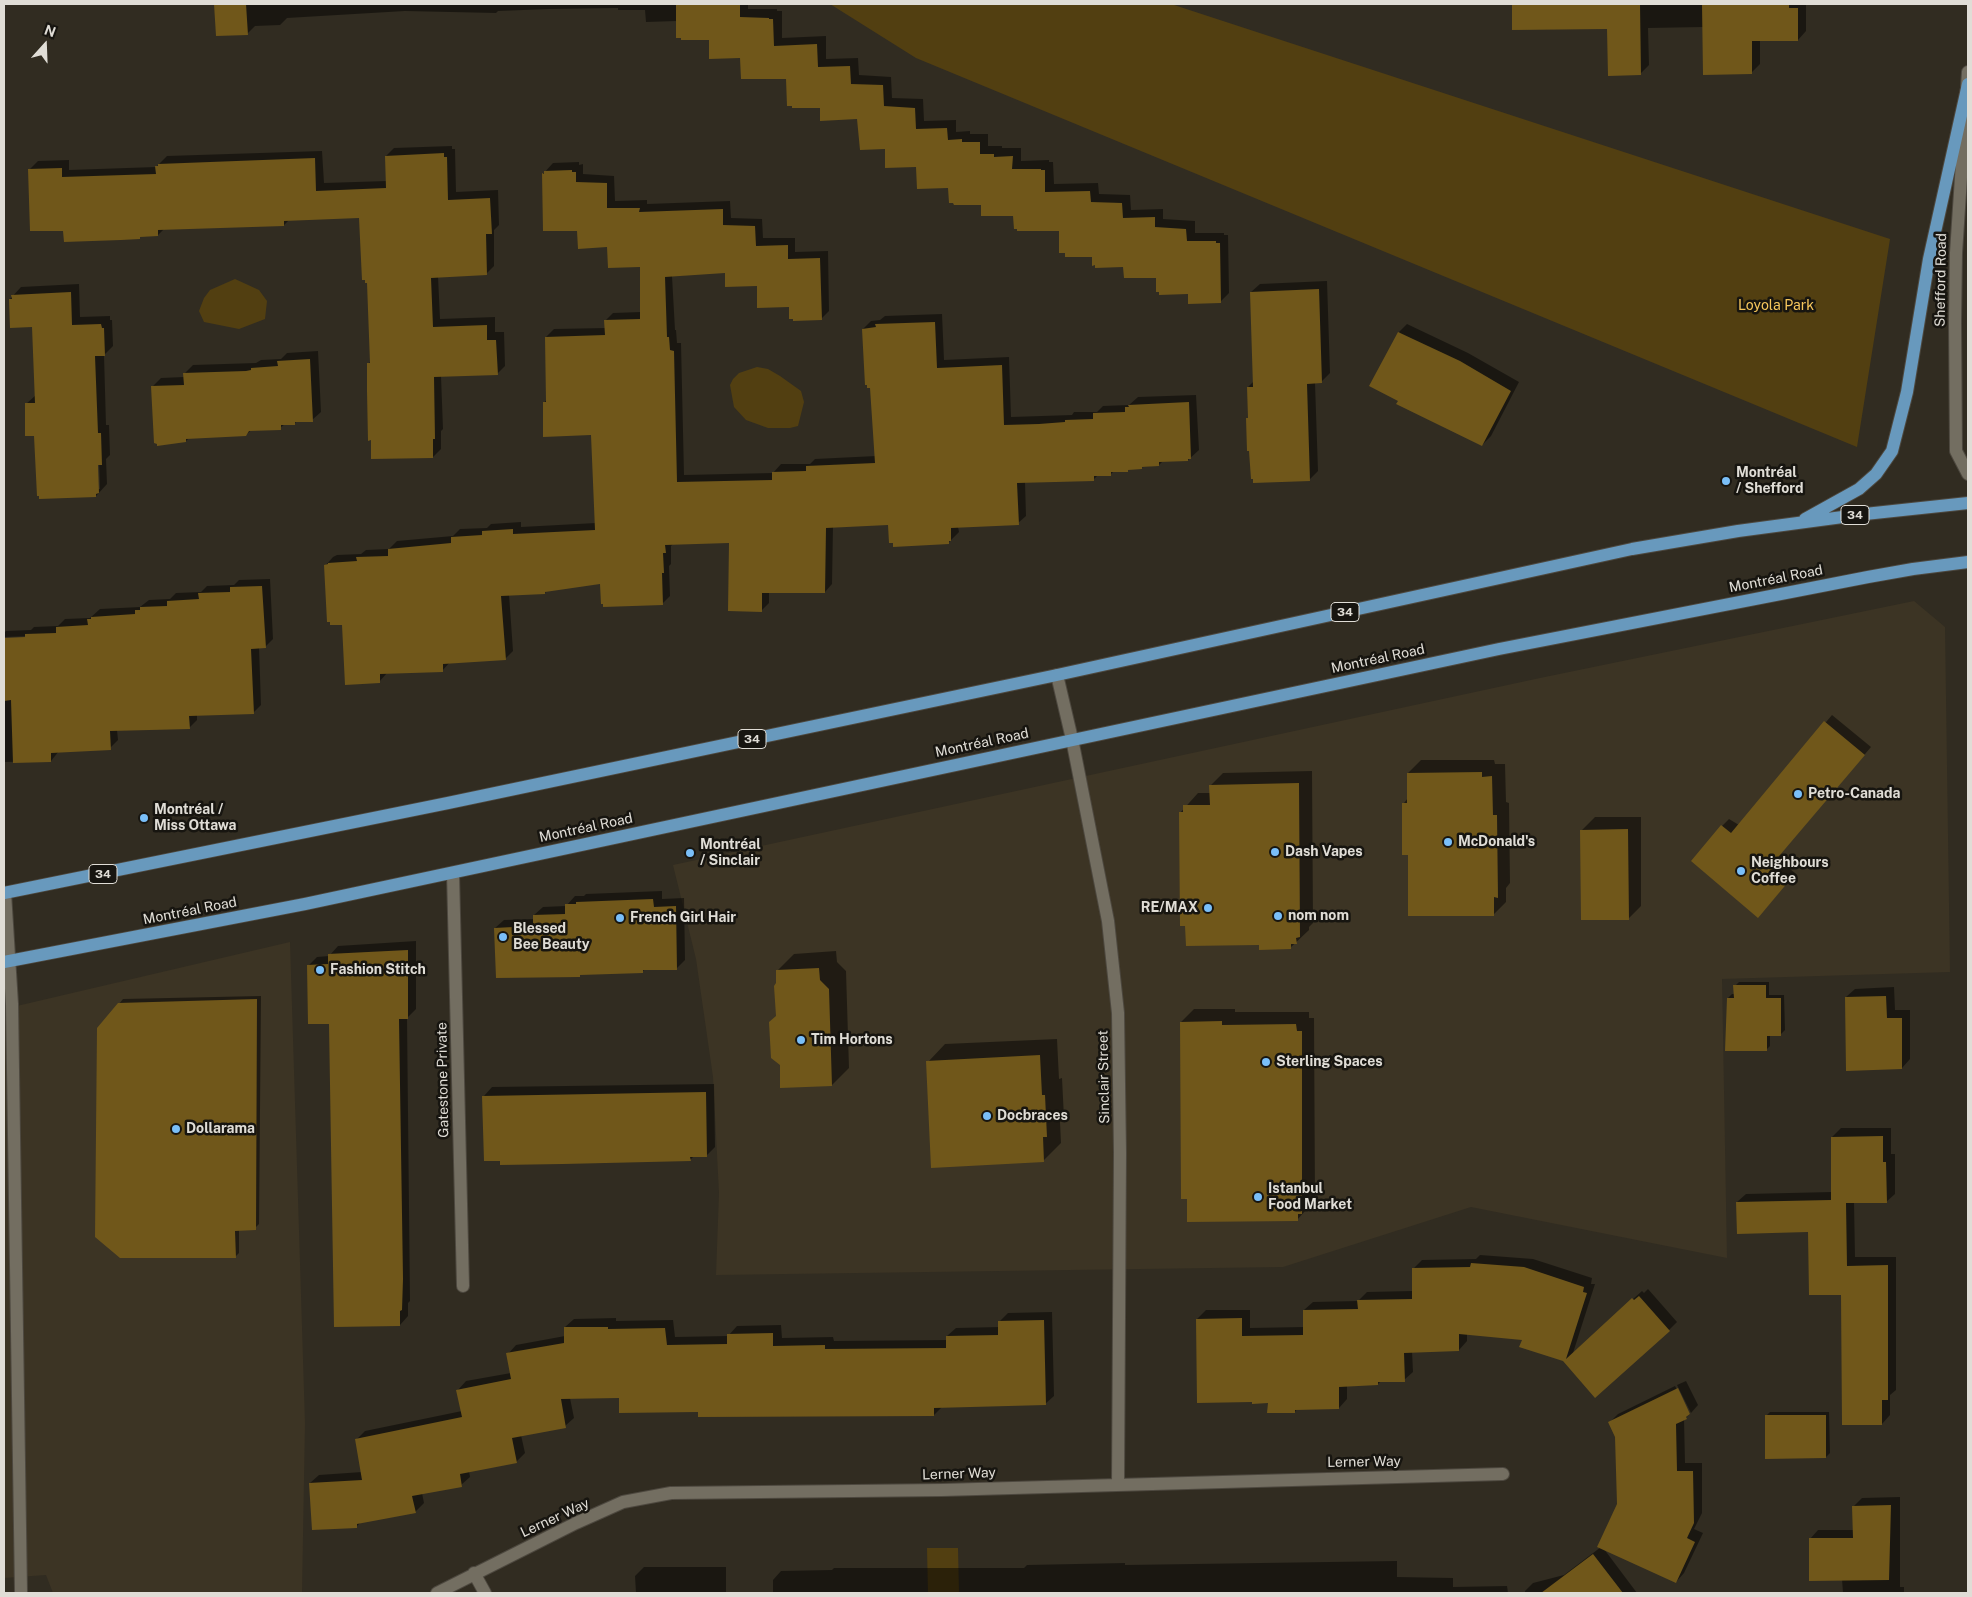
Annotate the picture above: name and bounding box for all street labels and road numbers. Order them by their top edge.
street label: Shefford Road [1932,233,1950,327]
road number: 34 [1841,506,1869,524]
street label: Montréal Road [1728,562,1824,596]
road number: 34 [1331,602,1359,622]
street label: Montréal Road [1330,641,1426,677]
street label: Montréal Road [934,725,1030,761]
road number: 34 [738,730,766,749]
street label: Montréal Road [538,810,634,846]
road number: 34 [89,864,117,884]
street label: Montréal Road [142,894,238,928]
street label: Gatestone Private [434,1022,452,1138]
street label: Sinclair Street [1095,1030,1113,1124]
street label: Lerner Way [1327,1453,1401,1471]
street label: Lerner Way [922,1464,996,1484]
street label: Lerner Way [518,1495,592,1541]

